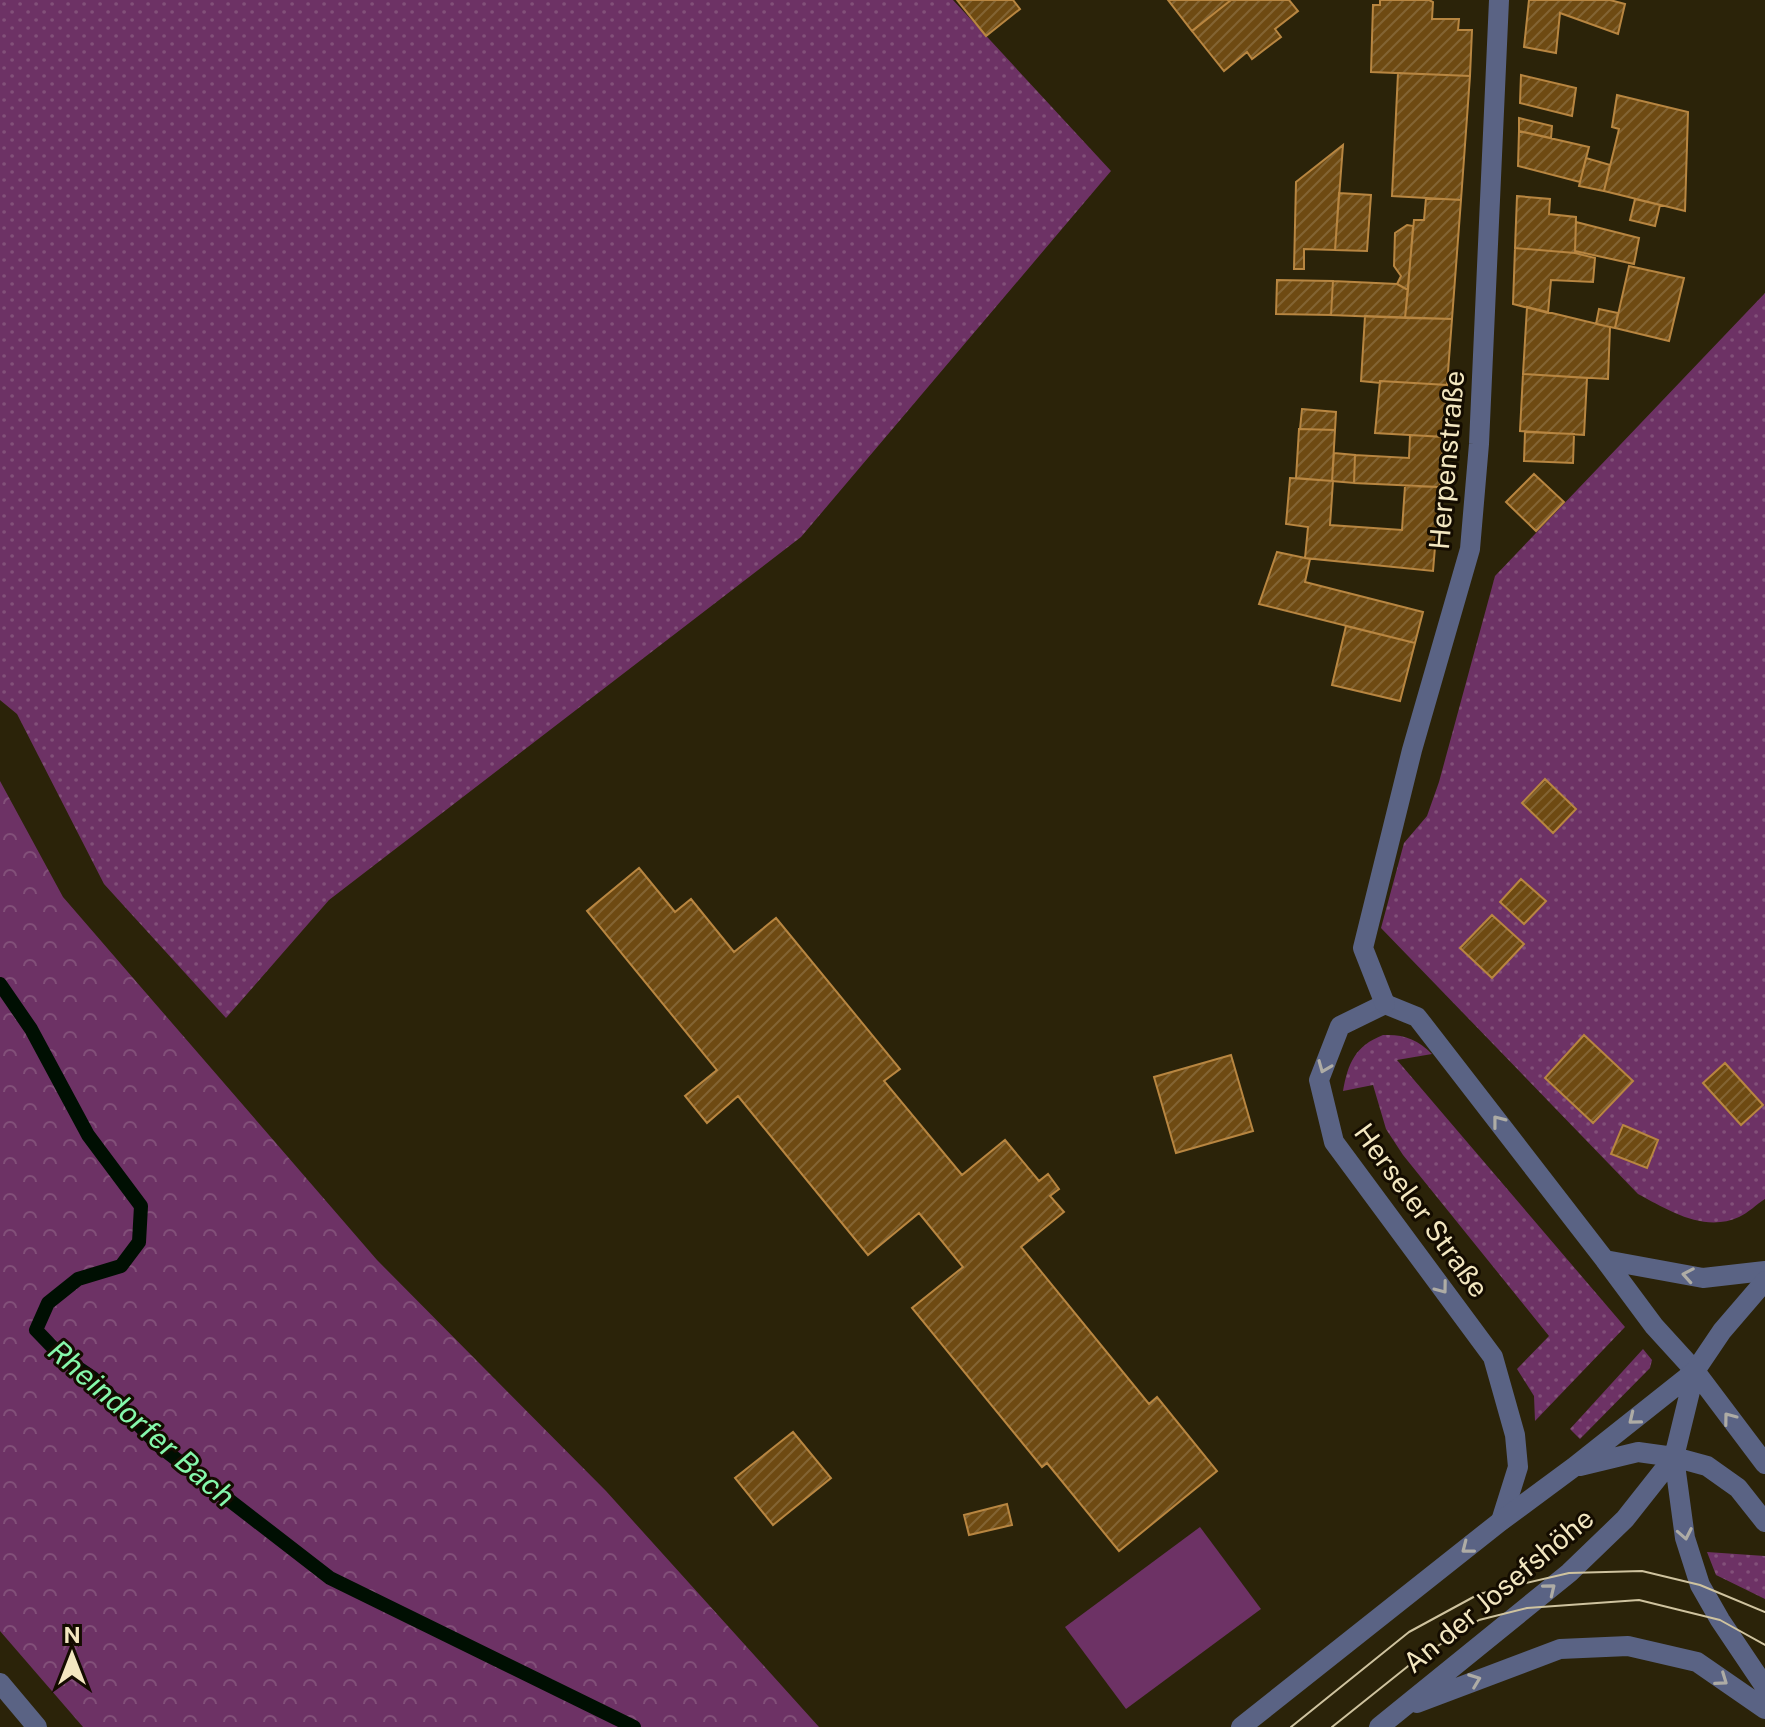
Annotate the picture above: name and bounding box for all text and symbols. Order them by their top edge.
street label: Herpenstraße [1422,369,1470,551]
one-way arrow [1317,1059,1334,1073]
one-way arrow [1493,1115,1507,1130]
street label: Herseler Straße [1348,1117,1496,1303]
one-way arrow [1681,1268,1695,1285]
one-way arrow [1433,1279,1447,1294]
water label: Rheindorfer Bach [41,1332,243,1514]
one-way arrow [1628,1410,1643,1424]
one-way arrow [1725,1412,1739,1427]
street label: An der Josefshöhe [1396,1501,1600,1679]
one-way arrow [1676,1527,1693,1541]
one-way arrow [1462,1538,1476,1553]
one-way arrow [1541,1584,1555,1599]
north arrow [32,1615,112,1695]
text: N [63,1622,81,1648]
one-way arrow [1714,1670,1728,1685]
one-way arrow [1467,1674,1481,1690]

